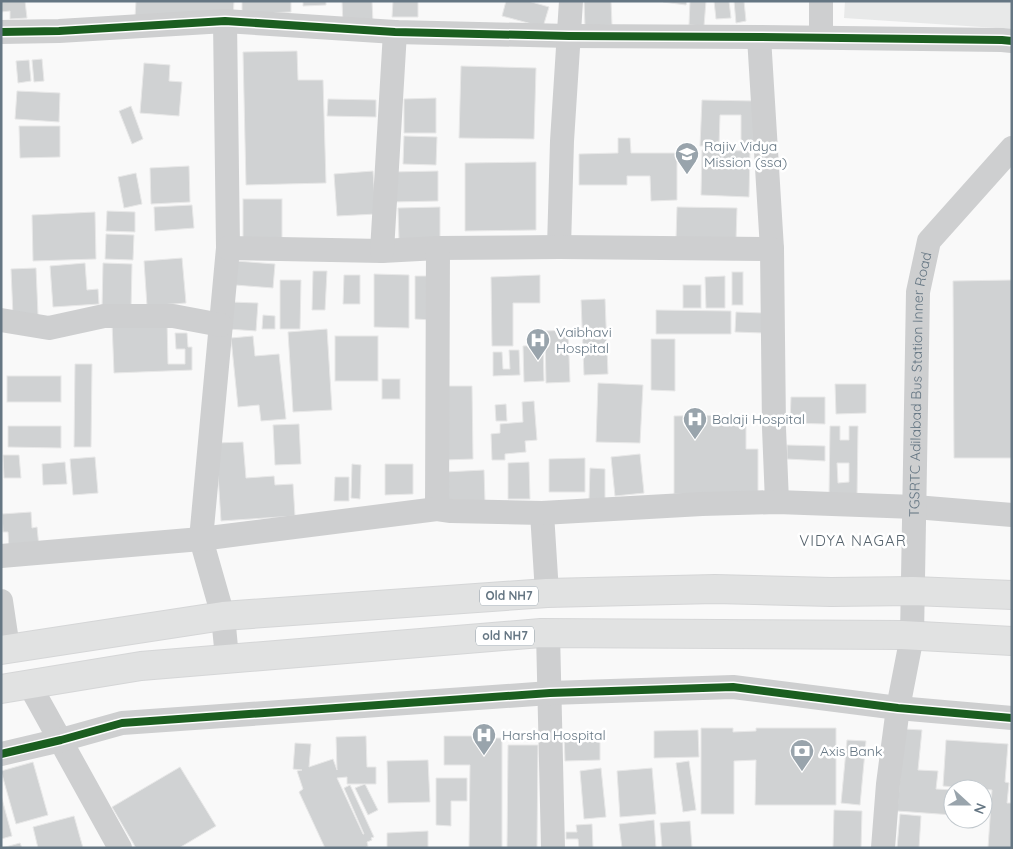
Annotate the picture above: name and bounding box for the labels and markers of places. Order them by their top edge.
place label: Rajiv Vidya Mission (ssa) [704,137,787,171]
school or university icon: Rajiv Vidya Mission (ssa) [674,141,700,175]
place label: Vaibhavi Hospital [556,323,612,357]
hospital icon: Vaibhavi Hospital [525,327,551,361]
hospital icon: Balaji Hospital [682,406,708,440]
place label: Balaji Hospital [712,410,805,428]
hospital icon: Harsha Hospital [471,722,497,756]
place label: Harsha Hospital [502,726,606,744]
bank icon: Axis Bank [789,738,815,772]
place label: Axis Bank [820,742,882,760]

